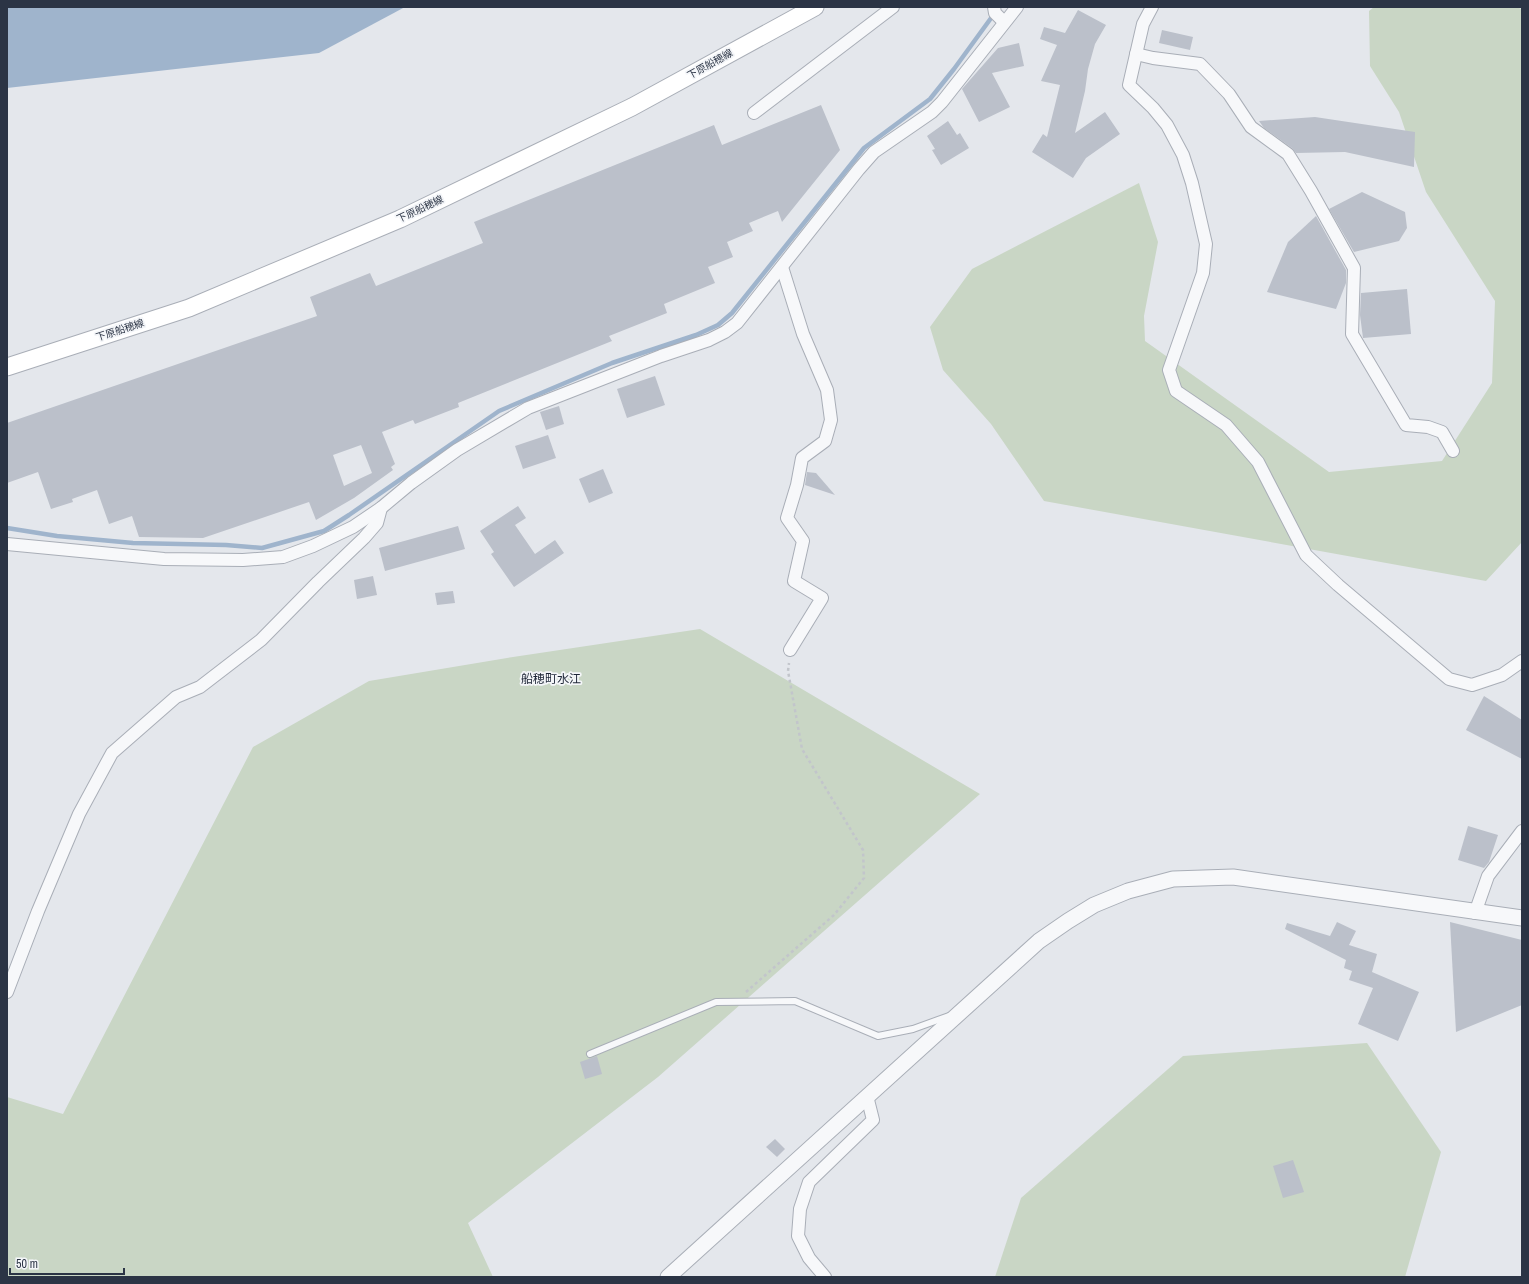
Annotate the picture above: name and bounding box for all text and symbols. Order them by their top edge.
street label: 下原船穂線 [685,46,735,82]
street label: 下原船穂線 [395,193,445,225]
street label: 下原船穂線 [94,316,146,344]
district label: 船穂町水江 [521,671,581,687]
scale bar [10,1250,124,1276]
text: 50 m [16,1256,38,1272]

